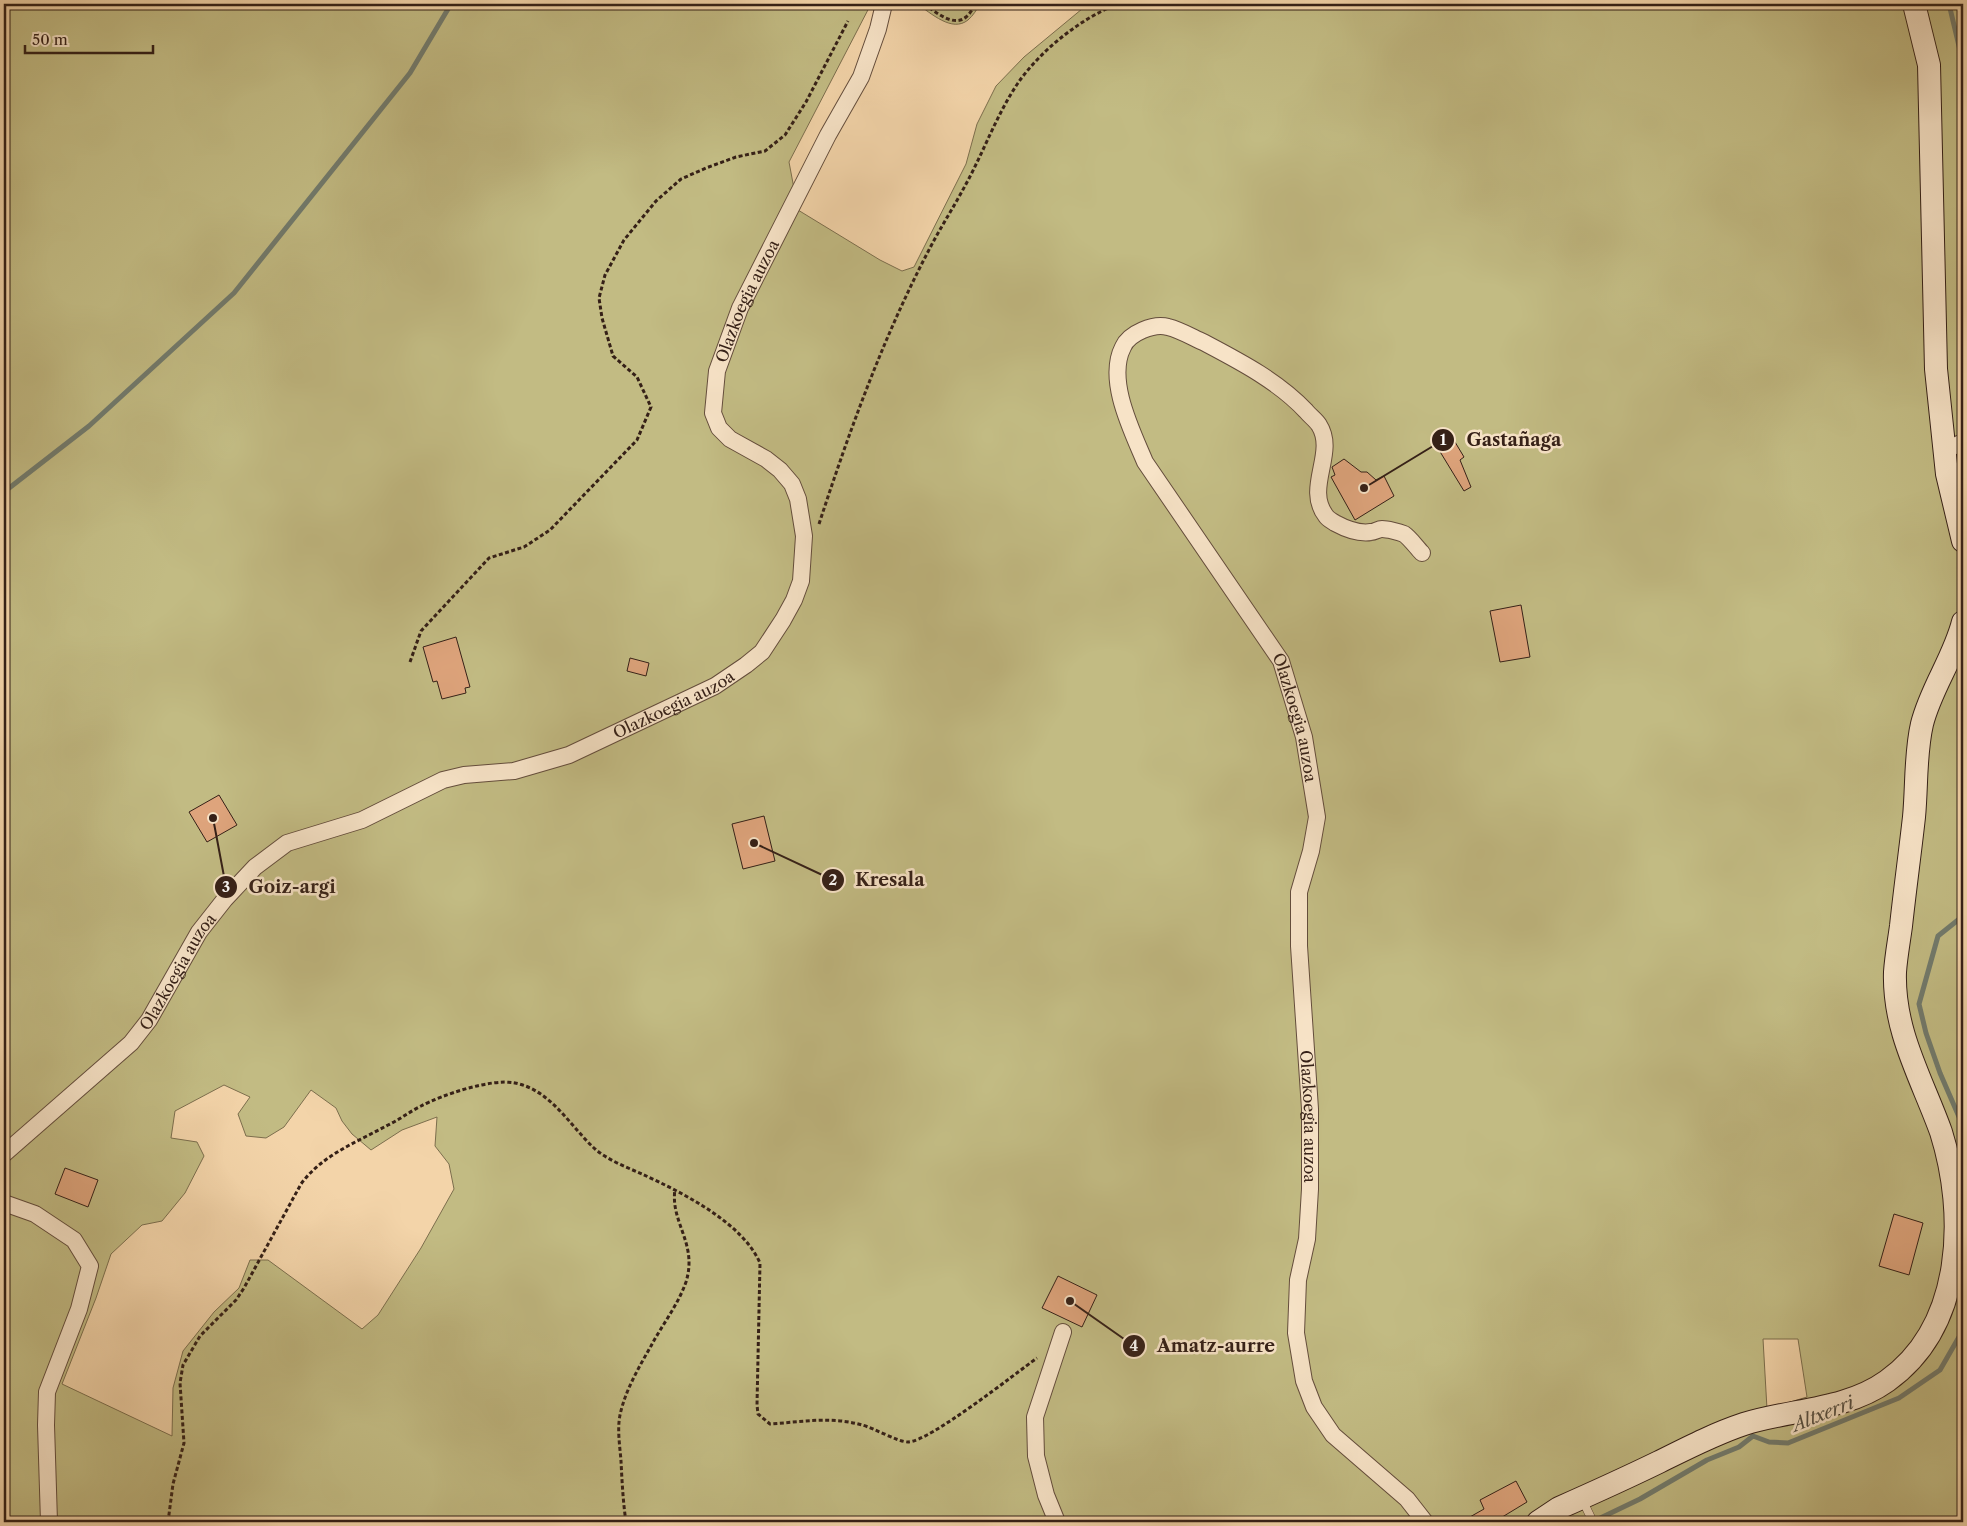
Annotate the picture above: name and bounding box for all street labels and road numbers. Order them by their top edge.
street label: Olazkoegia auzoa [711,236,783,365]
street label: Olazkoegia auzoa [1268,649,1321,784]
street label: Olazkoegia auzoa [610,666,739,743]
street label: Olazkoegia auzoa [135,909,220,1034]
street label: Olazkoegia auzoa [1296,1049,1320,1183]

